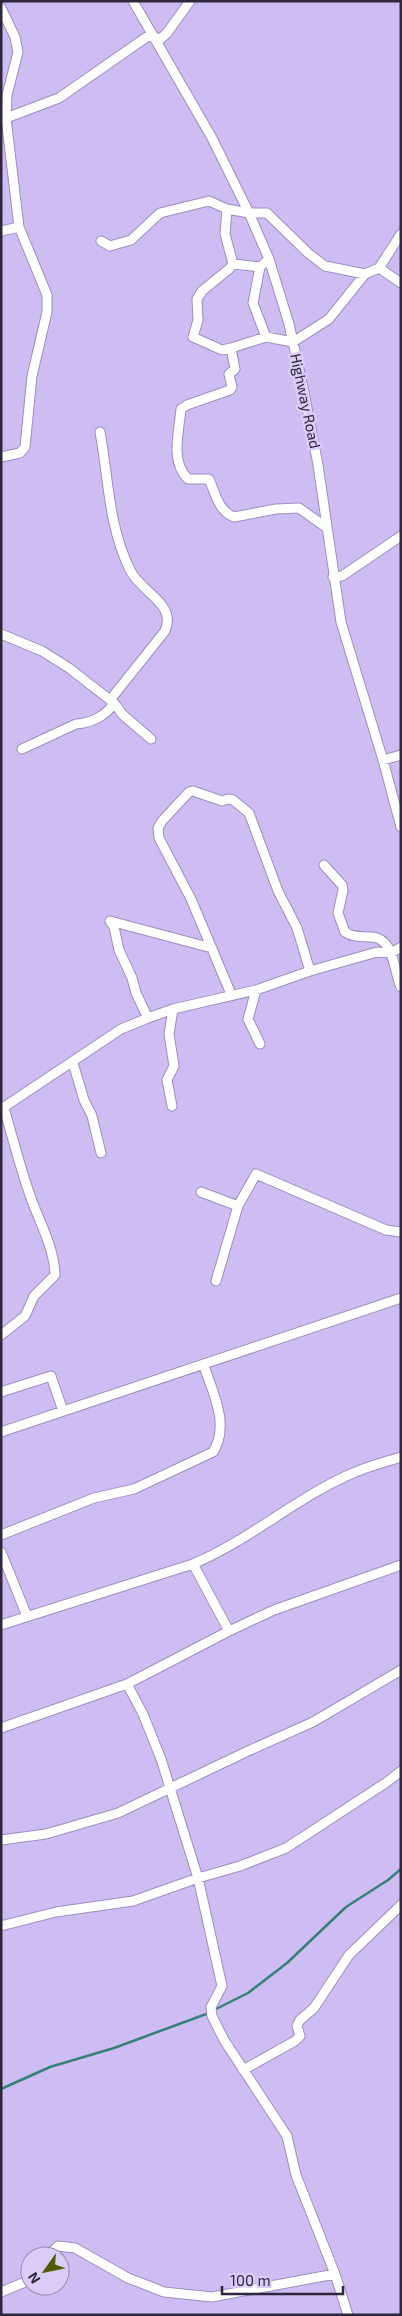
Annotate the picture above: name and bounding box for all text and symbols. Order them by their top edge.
street label: Highway Road [287,352,325,450]
north arrow [20,2246,70,2296]
scale bar [222,2264,343,2296]
text: N [24,2269,44,2287]
text: 100 m [230,2271,271,2289]

